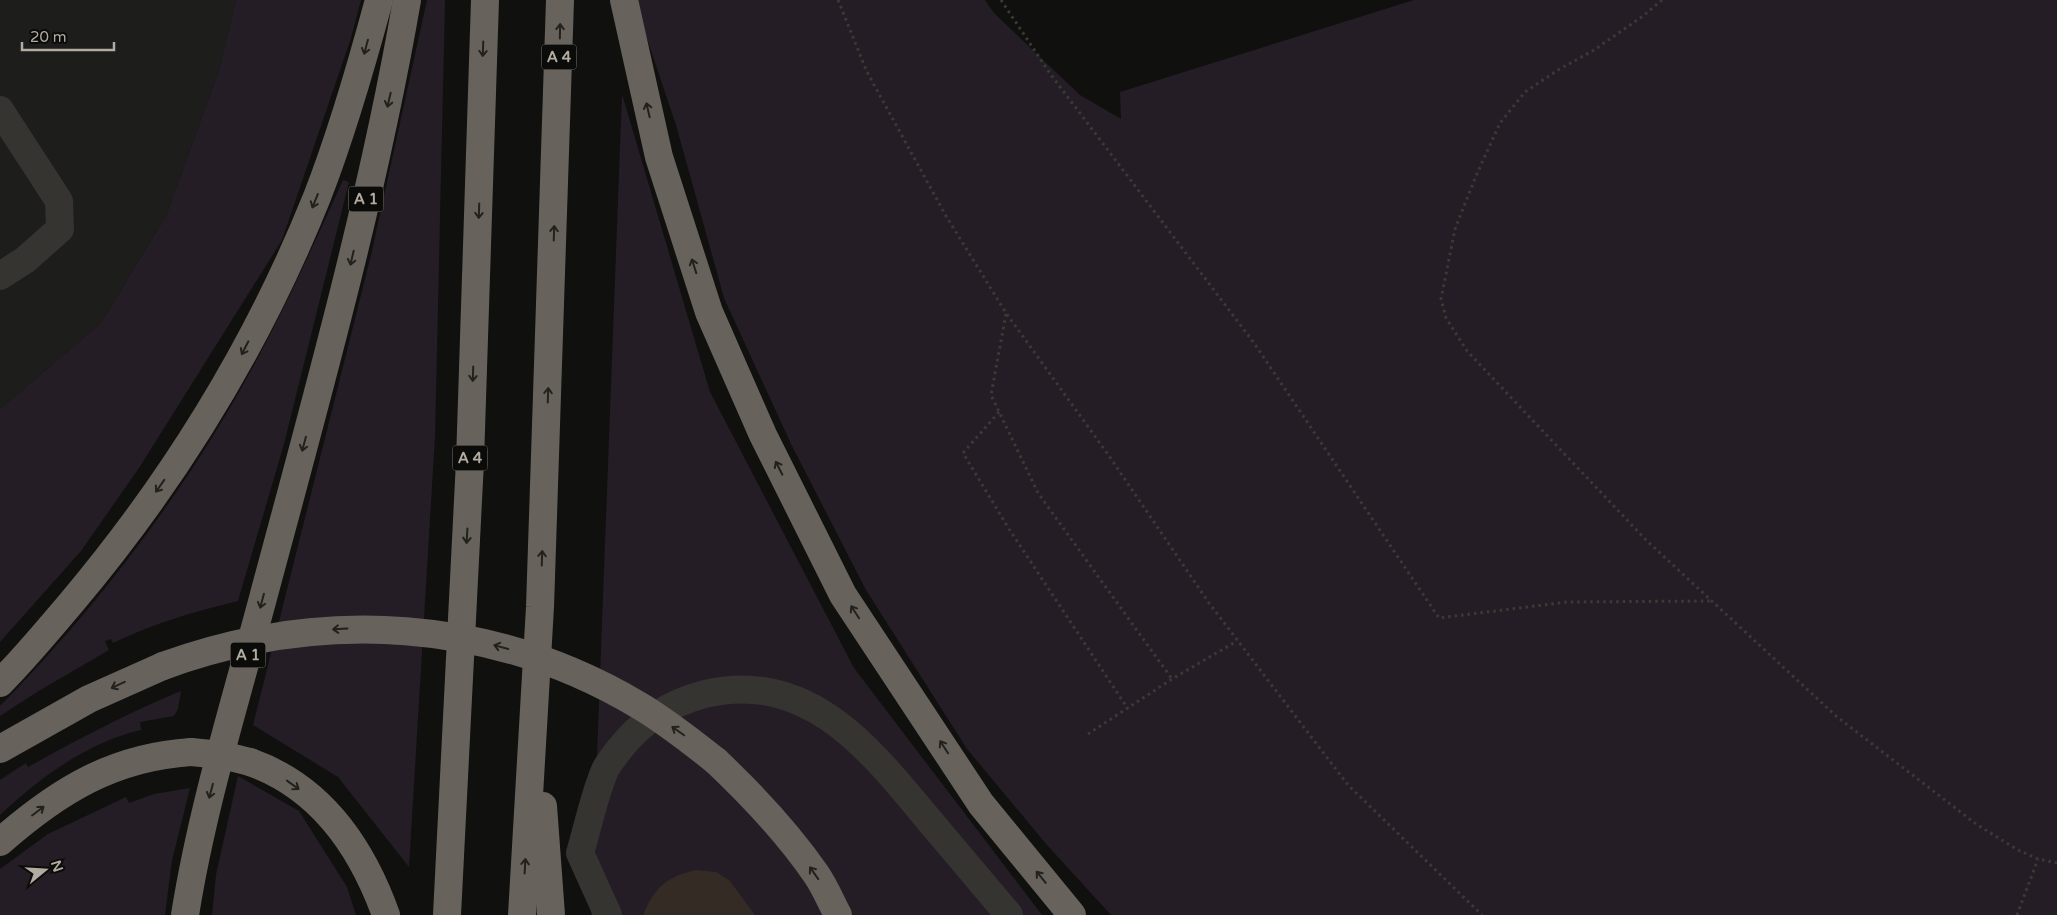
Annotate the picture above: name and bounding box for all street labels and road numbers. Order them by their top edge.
road number: A 4 [542,44,576,70]
road number: A 1 [348,186,384,212]
road number: A 4 [452,446,488,470]
road number: A 1 [230,642,266,668]

